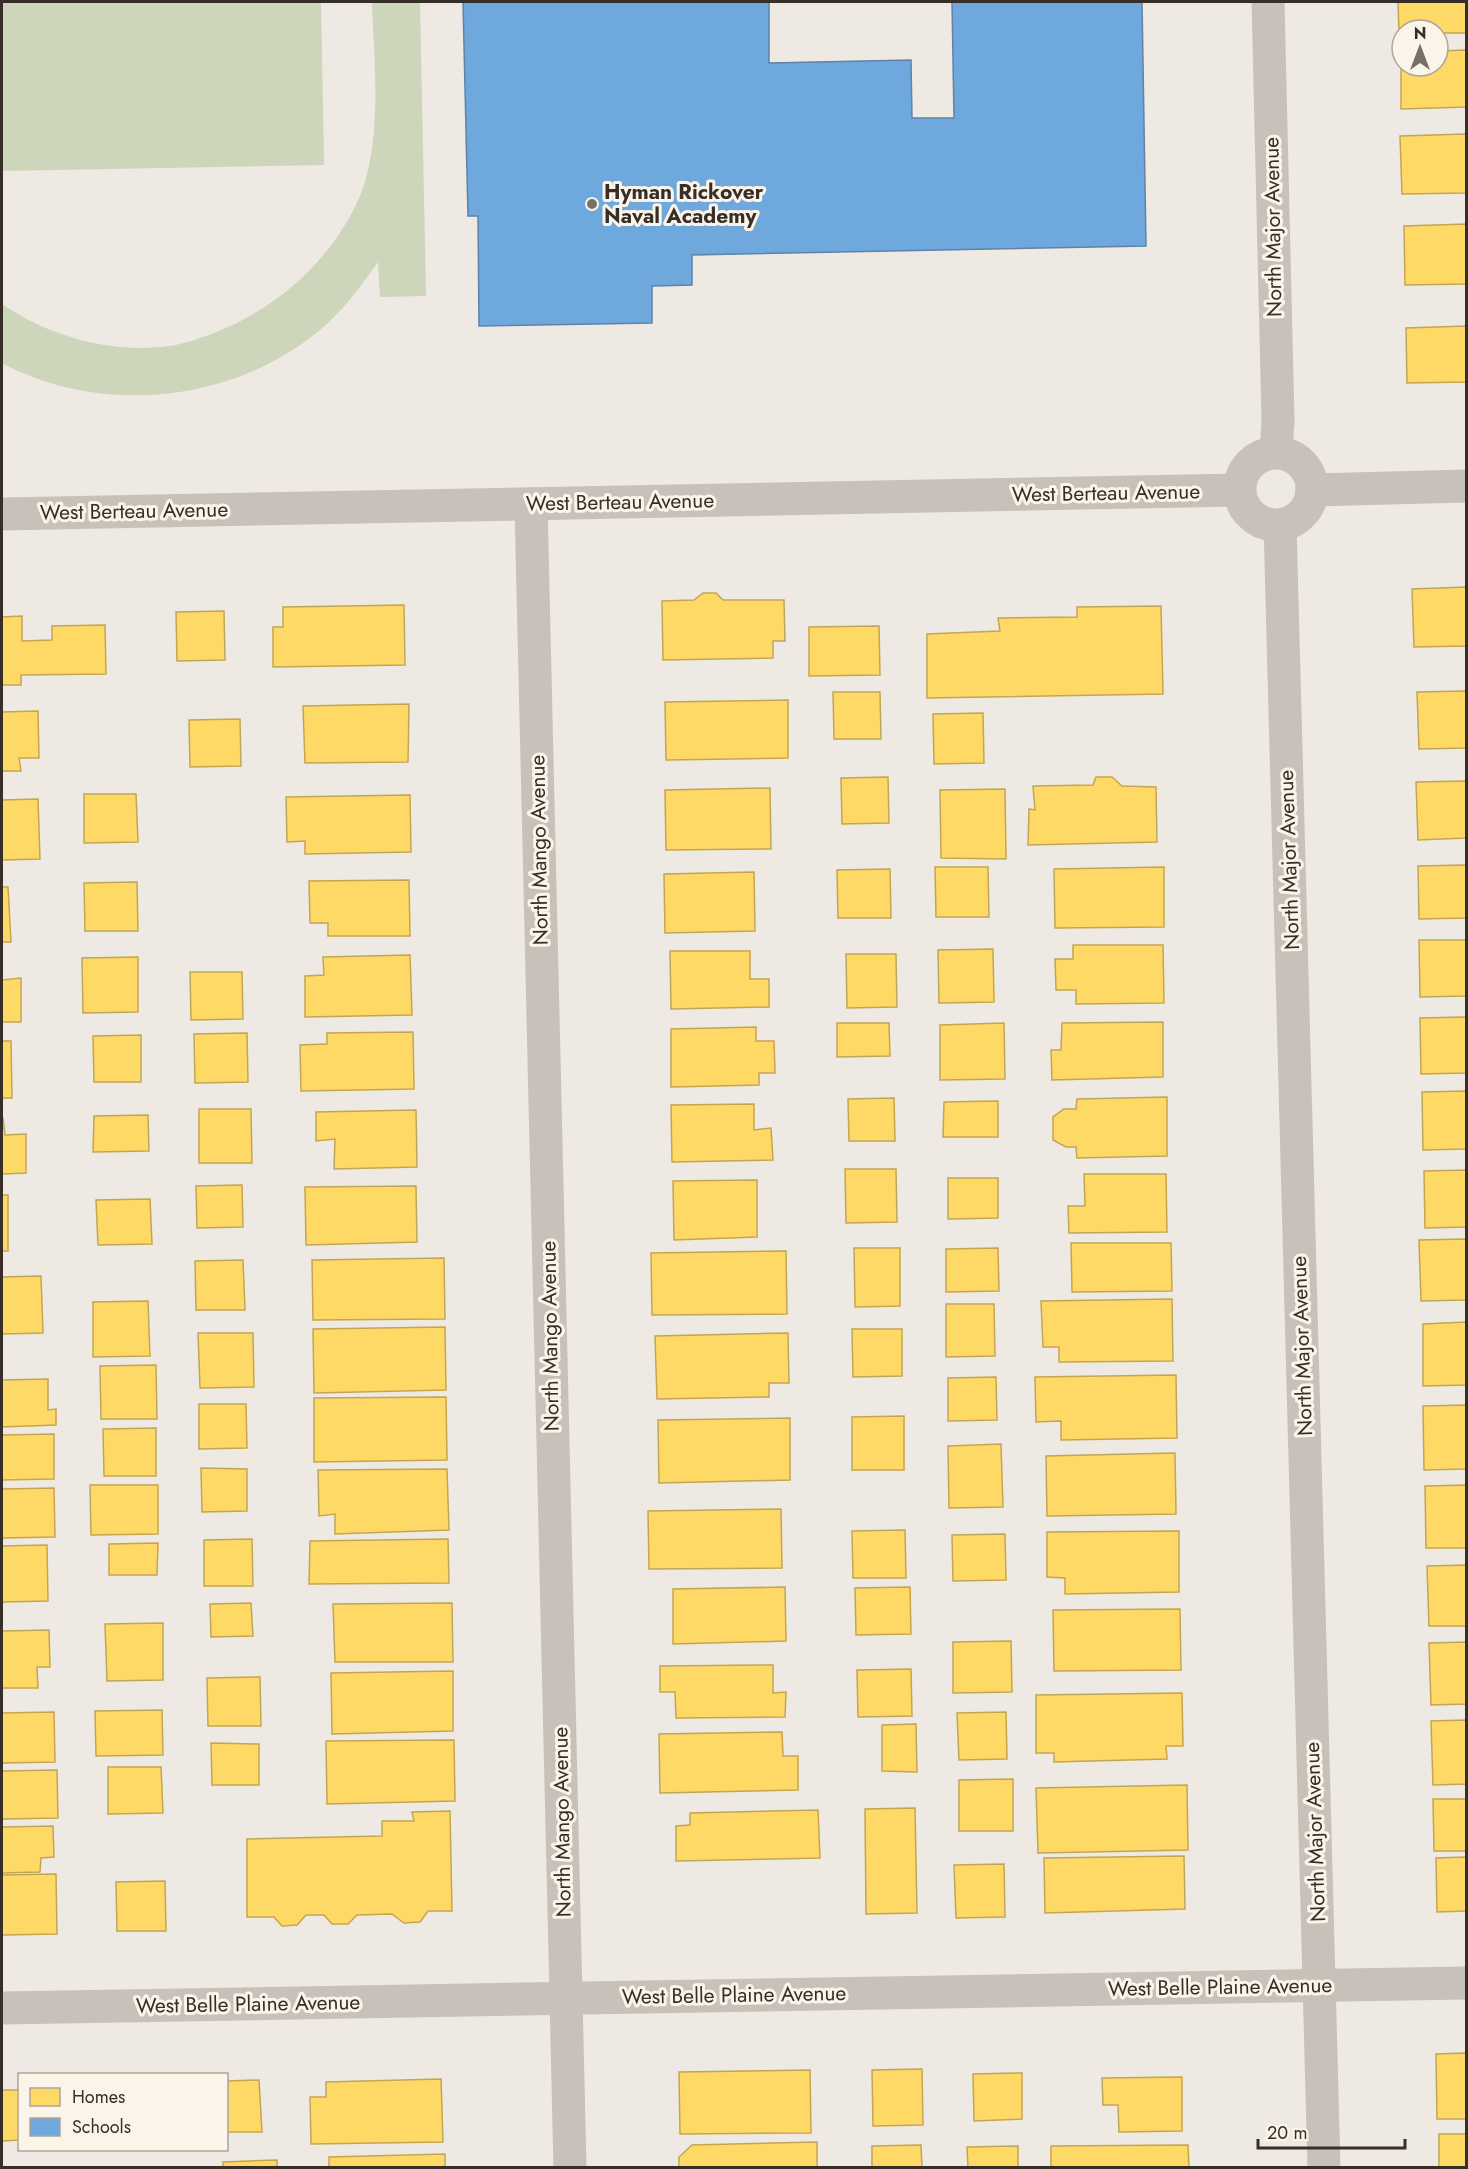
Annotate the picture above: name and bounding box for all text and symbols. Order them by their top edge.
north arrow [1390,18,1450,78]
text: N [1414,22,1426,45]
street label: North Major Avenue [1256,137,1290,317]
place label: Hyman Rickover Naval Academy [604,177,764,231]
marker: Hyman Rickover Naval Academy [585,197,599,211]
street label: West Berteau Avenue [1012,476,1201,510]
street label: West Berteau Avenue [526,485,715,519]
street label: West Berteau Avenue [40,494,229,528]
street label: North Mango Avenue [522,754,556,946]
street label: North Major Avenue [1271,769,1307,950]
street label: North Mango Avenue [533,1240,567,1432]
street label: North Major Avenue [1284,1255,1320,1436]
street label: North Mango Avenue [545,1726,579,1918]
street label: North Major Avenue [1297,1741,1333,1922]
street label: West Belle Plaine Avenue [1108,1970,1333,2004]
street label: West Belle Plaine Avenue [622,1978,847,2012]
street label: West Belle Plaine Avenue [136,1987,361,2021]
legend [18,2073,228,2151]
text: Homes [72,2084,125,2110]
scale bar [1258,2112,1405,2150]
text: Schools [72,2114,131,2140]
text: 20 m [1267,2120,1307,2146]

